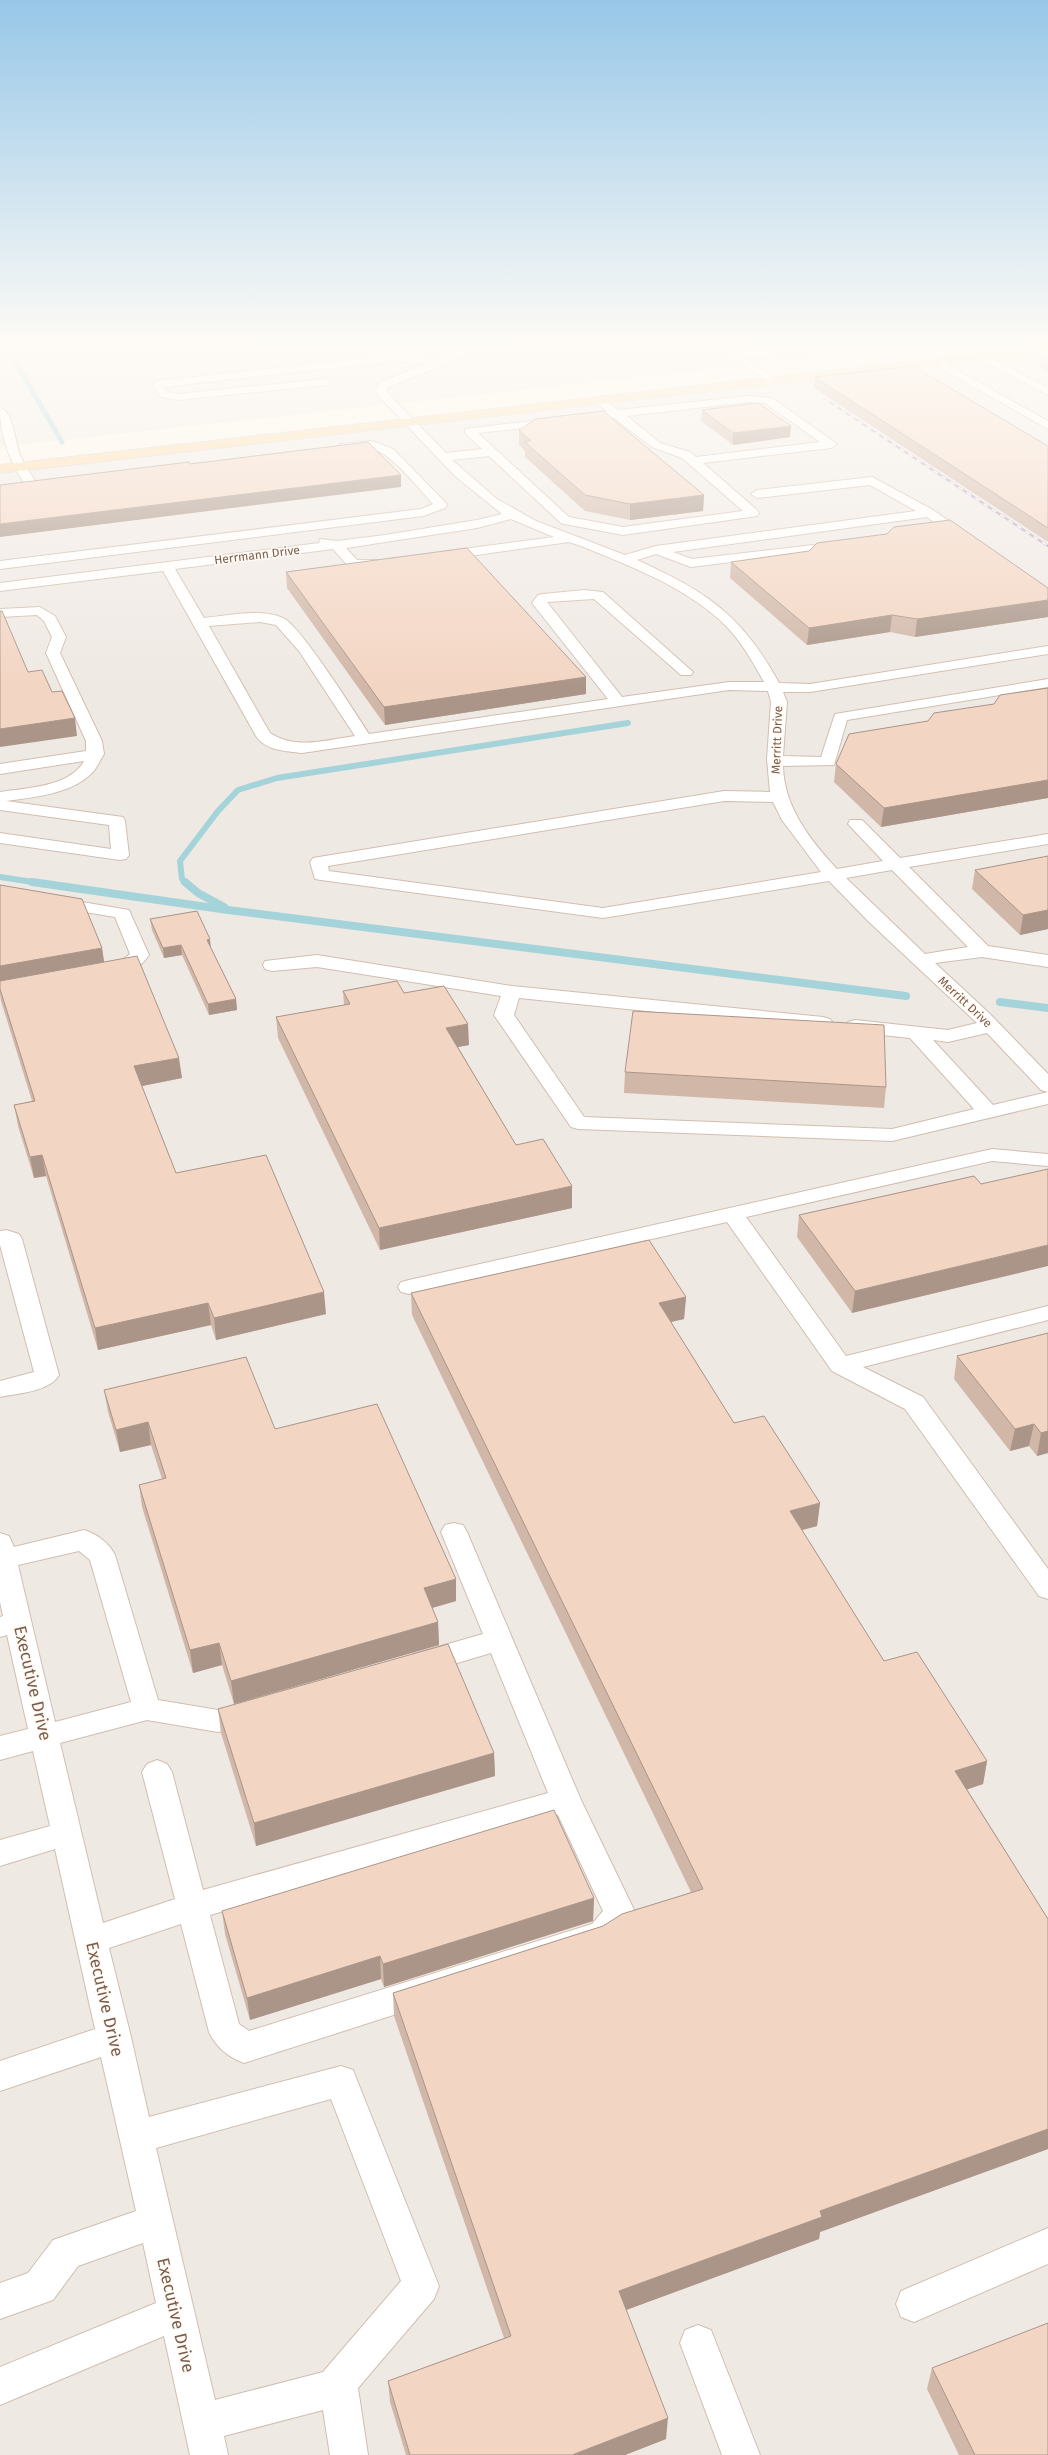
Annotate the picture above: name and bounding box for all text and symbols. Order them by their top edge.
street label: Herrmann Drive [213,543,301,567]
street label: Merritt Drive [769,706,785,774]
street label: Merritt Drive [935,974,995,1030]
street label: Executive Drive [9,1624,56,1743]
street label: Executive Drive [81,1940,128,2059]
street label: Executive Drive [152,2256,199,2375]

